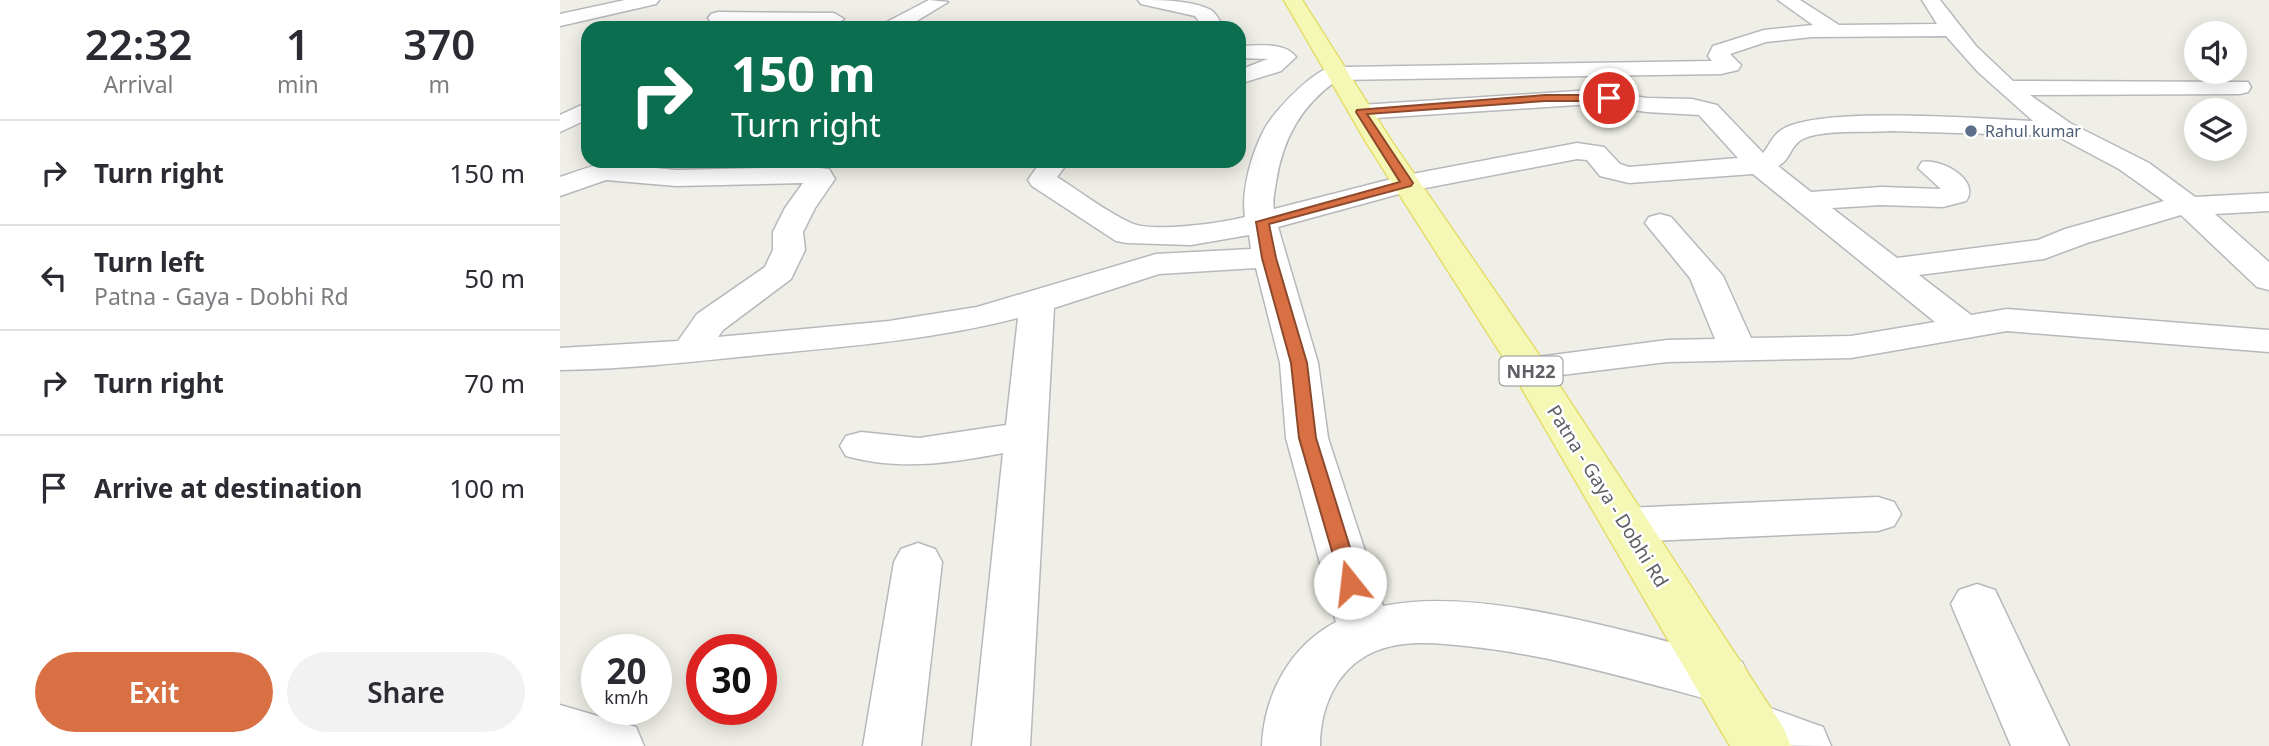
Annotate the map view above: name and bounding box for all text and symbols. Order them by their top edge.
text: 22:32 [85,15,192,72]
text: 1 [286,15,310,72]
text: 370 [403,15,475,72]
map controls [2184,21,2247,161]
button: sound [2184,21,2247,84]
text: 150 m [731,40,876,106]
icon: right [616,49,707,140]
text: Arrival [103,68,174,100]
text: min [277,68,319,100]
text: m [429,68,450,100]
pin [1579,68,1639,128]
icon: arrive [1590,79,1628,117]
button: layers [2184,98,2247,161]
text: Turn right [731,103,881,146]
place label: Rahul kumar [1985,120,2081,142]
marker: Rahul kumar [1963,123,1979,139]
icon: right [35,154,73,192]
text: Turn right [94,155,224,191]
text: 150 m [449,155,525,191]
text: Turn left [94,244,205,280]
icon: left [35,259,73,297]
text: 50 m [464,260,525,296]
text: Patna - Gaya - Dobhi Rd [94,280,349,312]
road number: NH22 [1500,356,1562,386]
icon: right [35,364,73,402]
text: Turn right [94,365,224,401]
text: 70 m [464,365,525,401]
street label: Patna - Gaya - Dobhi Rd [1541,400,1675,592]
icon: arrive [35,469,73,507]
text: Arrive at destination [94,470,363,506]
text: 100 m [449,470,525,506]
position arrow [1313,546,1387,620]
speed limit sign: 30 [686,634,777,725]
text: 20 [606,647,647,694]
button: Exit [35,652,273,732]
button: Share [287,652,525,732]
text: km/h [604,685,649,709]

